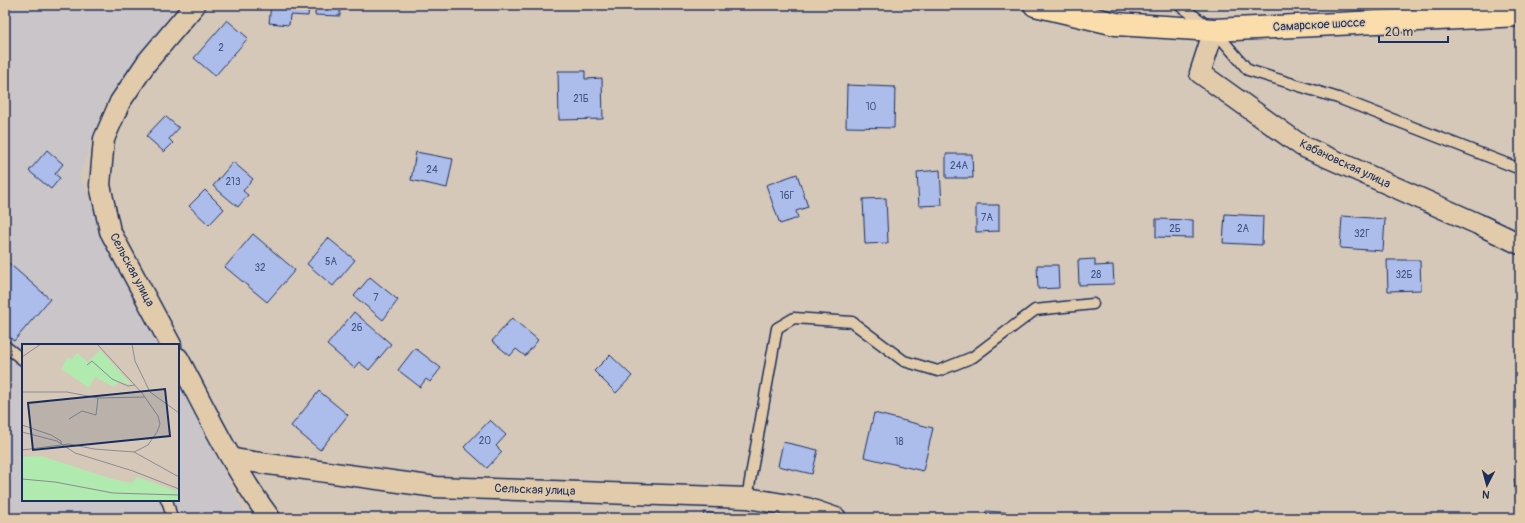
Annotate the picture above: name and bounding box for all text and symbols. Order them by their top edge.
street label: Самарское шоссе [1272,15,1366,35]
scale bar [1379,18,1448,44]
text: 20 m [1385,25,1414,40]
house number: 2 [218,42,224,54]
house number: 21Б [573,93,589,105]
house number: 10 [866,101,877,113]
street label: Кабановская улица [1297,136,1393,192]
house number: 24А [950,160,968,172]
house number: 24 [426,164,438,176]
house number: 213 [225,176,241,188]
house number: 16Г [780,190,794,202]
house number: 7А [981,212,993,224]
house number: 2Б [1169,223,1181,235]
house number: 2А [1237,223,1250,235]
house number: 32Г [1354,228,1370,240]
street label: Сельская улица [106,231,158,310]
house number: 5А [325,256,337,268]
house number: 32 [254,262,266,274]
house number: 28 [1091,269,1101,281]
house number: 32Б [1395,269,1413,281]
house number: 7 [373,292,379,304]
house number: 26 [351,322,363,334]
inset map [22,344,179,501]
house number: 20 [479,435,491,447]
house number: 18 [895,436,903,448]
north arrow [1467,465,1507,505]
street label: Сельская улица [494,481,576,499]
text: N [1481,488,1490,501]

